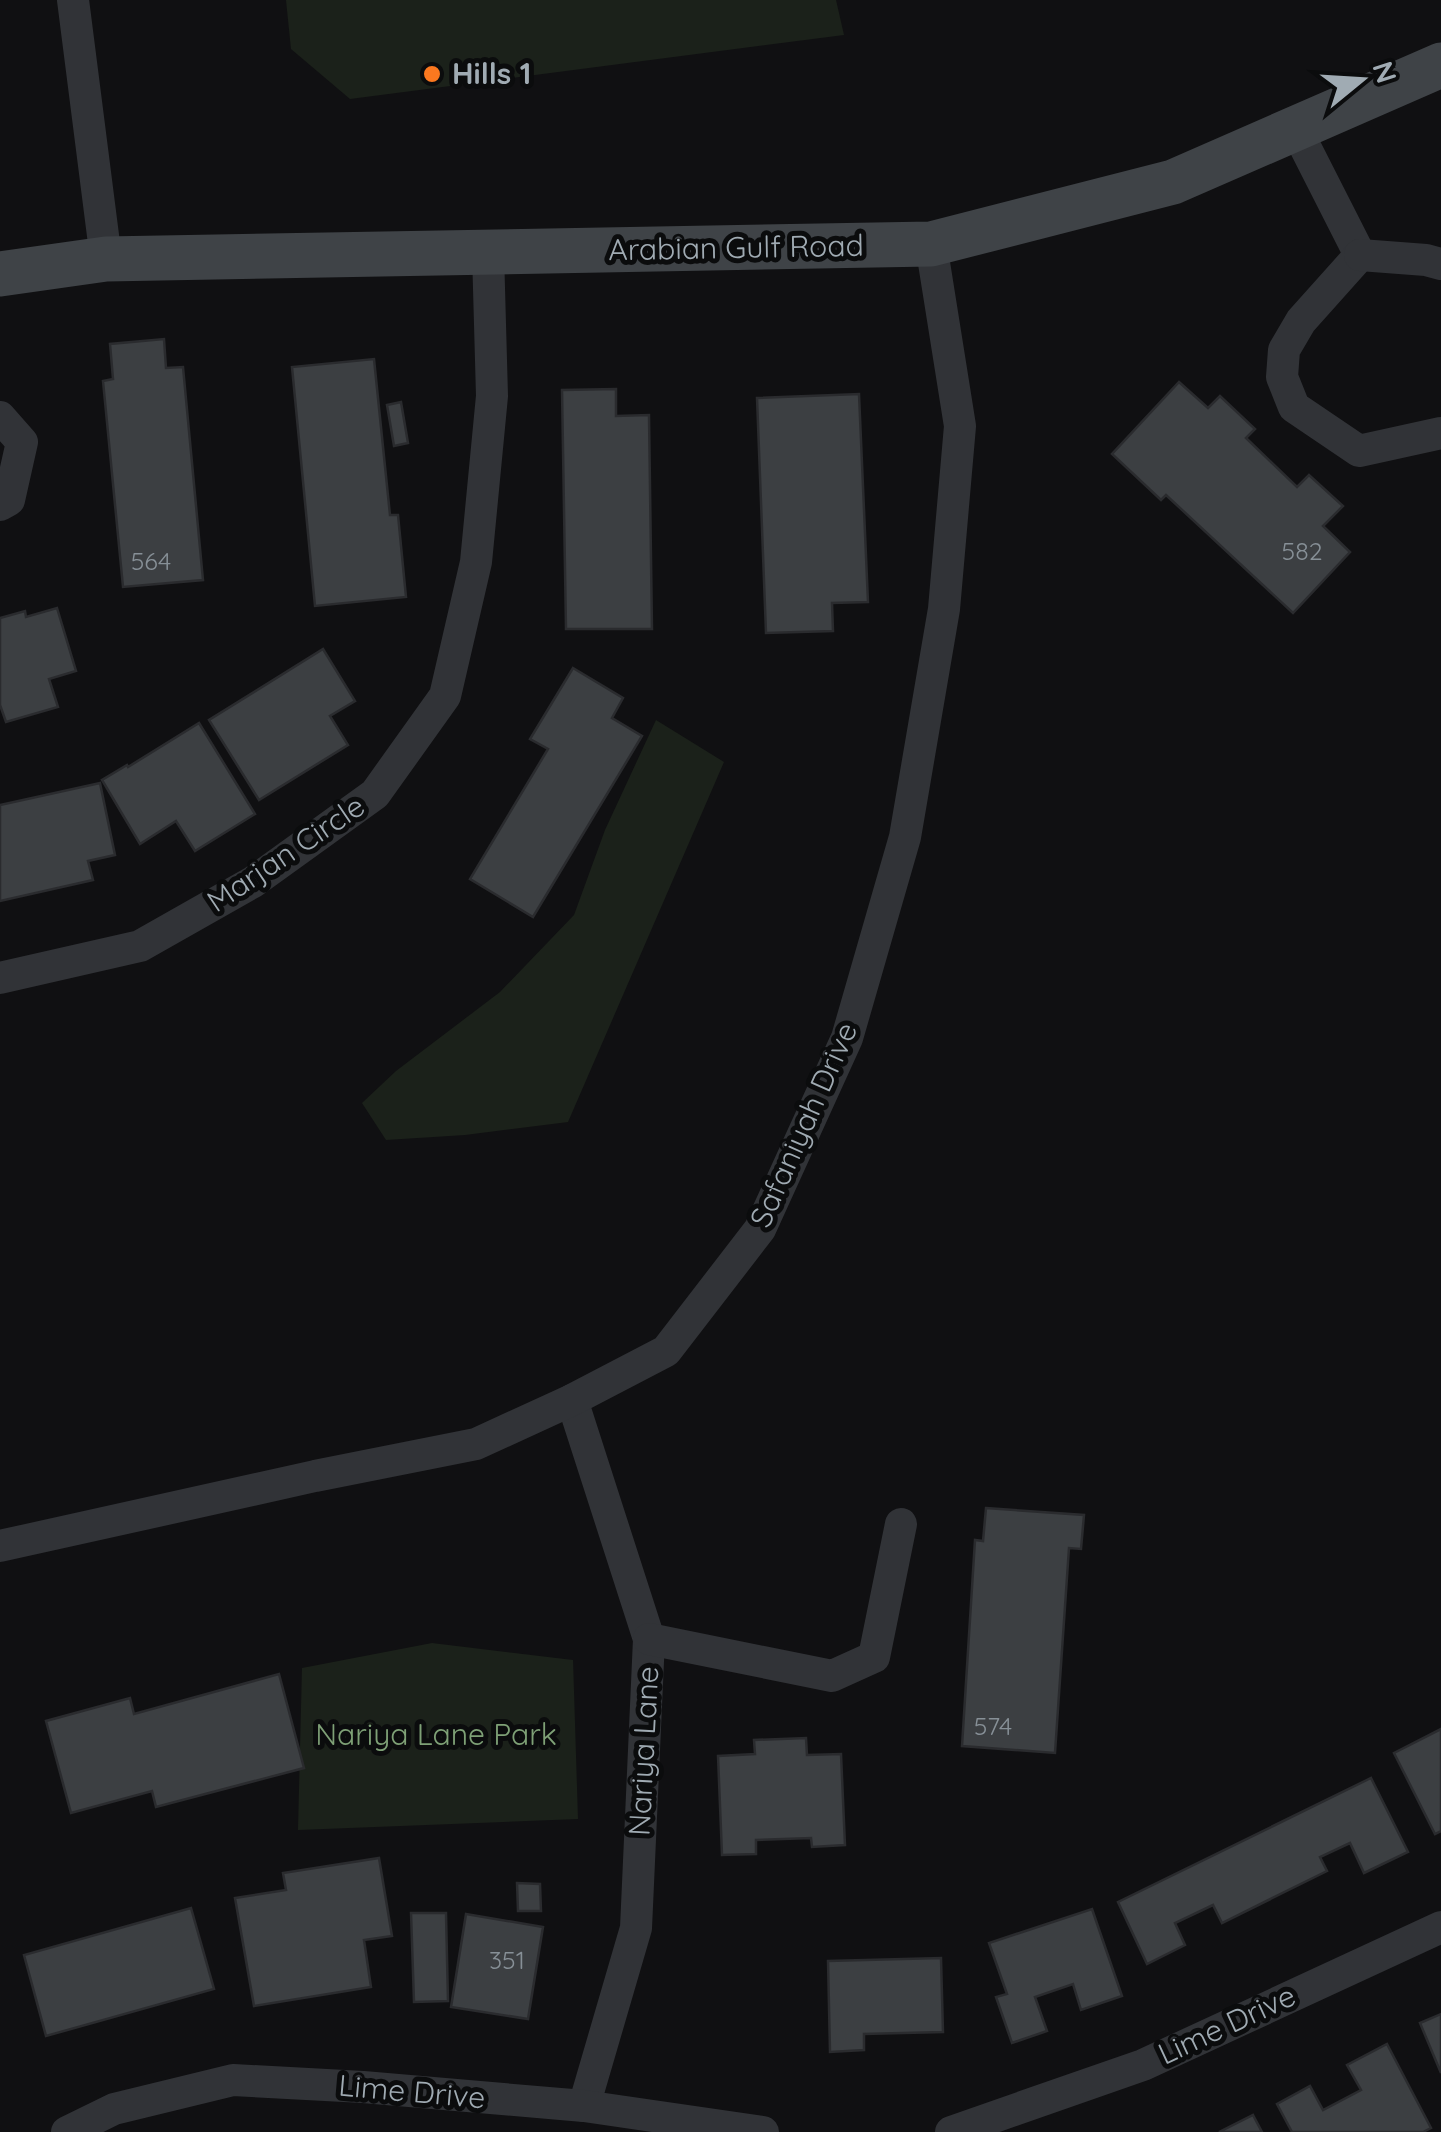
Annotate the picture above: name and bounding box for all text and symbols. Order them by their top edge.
north arrow [1311,30,1411,130]
place label: Hills 1 [452,54,531,92]
text: N [1365,57,1405,87]
marker: Hills 1 [421,63,443,85]
street label: Arabian Gulf Road [608,226,864,268]
house number: 582 [1282,535,1322,566]
house number: 564 [131,545,171,576]
street label: Marjan Circle [199,787,372,920]
street label: Safaniyah Drive [741,1016,865,1233]
street label: Nariya Lane [620,1665,666,1837]
house number: 574 [974,1710,1012,1741]
park label: Nariya Lane Park [315,1715,557,1753]
house number: 351 [489,1944,525,1975]
street label: Lime Drive [1152,1976,1301,2072]
street label: Lime Drive [337,2066,487,2116]

